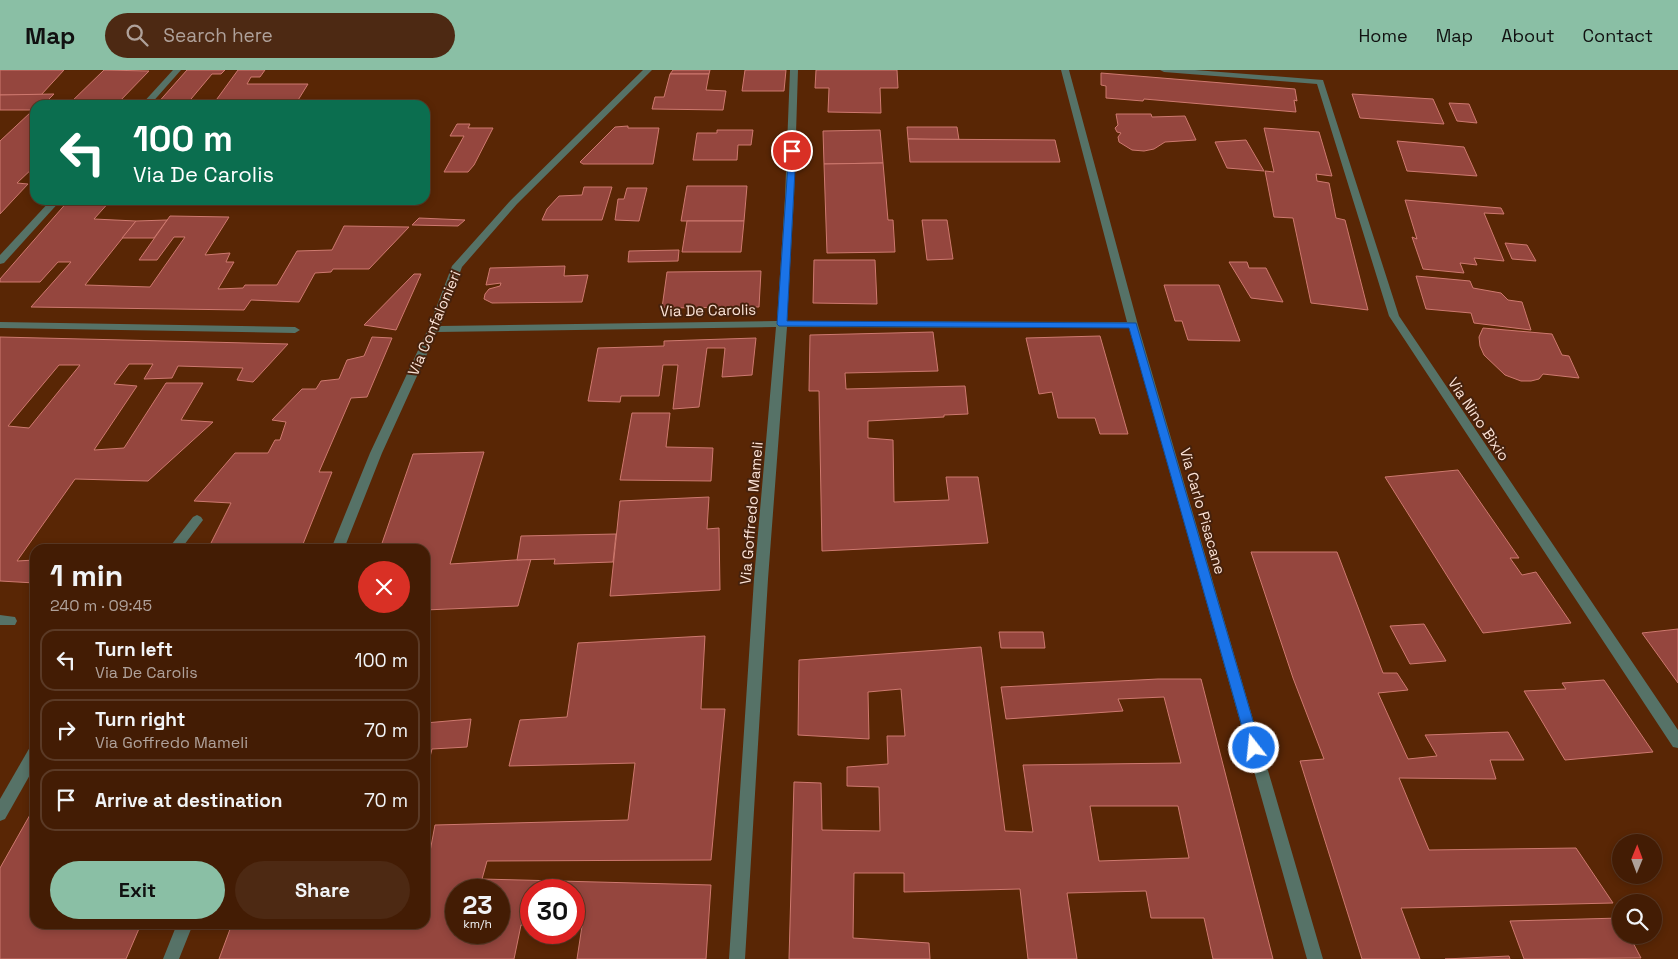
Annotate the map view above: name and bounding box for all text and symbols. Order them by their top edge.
search box [105,13,455,58]
text: Map [25,20,75,51]
icon: search [123,21,151,49]
text: Search here [163,23,273,48]
text: Home [1359,24,1408,47]
text: Map [1436,24,1473,47]
text: About [1501,24,1555,47]
text: Contact [1583,24,1653,47]
text: 100 m [133,117,233,161]
icon: left [50,120,115,185]
pin [771,130,813,172]
icon: arrive [778,137,806,165]
text: Via De Carolis [133,160,274,188]
street label: Via Confalonieri [403,268,465,378]
street label: Via De Carolis [660,300,756,320]
street label: Via Nino Bixio [1444,374,1514,464]
street label: Via Goffredo Mameli [735,441,767,585]
street label: Via Carlo Pisacane [1176,446,1230,577]
text: 1 min [50,556,123,595]
button: close [358,561,410,613]
text: 240 m · 09:45 [50,595,152,616]
text: Turn left [95,637,173,662]
icon: left [52,646,80,674]
text: 100 m [354,648,408,673]
text: Via De Carolis [95,662,198,683]
text: Turn right [95,707,185,732]
icon: right [52,716,80,744]
text: 70 m [364,718,408,743]
position arrow [1227,721,1279,773]
text: Via Goffredo Mameli [95,732,248,753]
icon: arrive [52,786,80,814]
text: Arrive at destination [95,788,283,813]
text: 70 m [364,788,408,813]
north arrow [1612,834,1662,884]
map controls [1612,834,1662,944]
button: Exit [50,861,225,919]
button: Share [235,861,410,919]
speed limit sign: 30 [520,879,585,944]
text: 23 [462,889,493,921]
button: search [1612,894,1662,944]
text: km/h [463,916,492,932]

